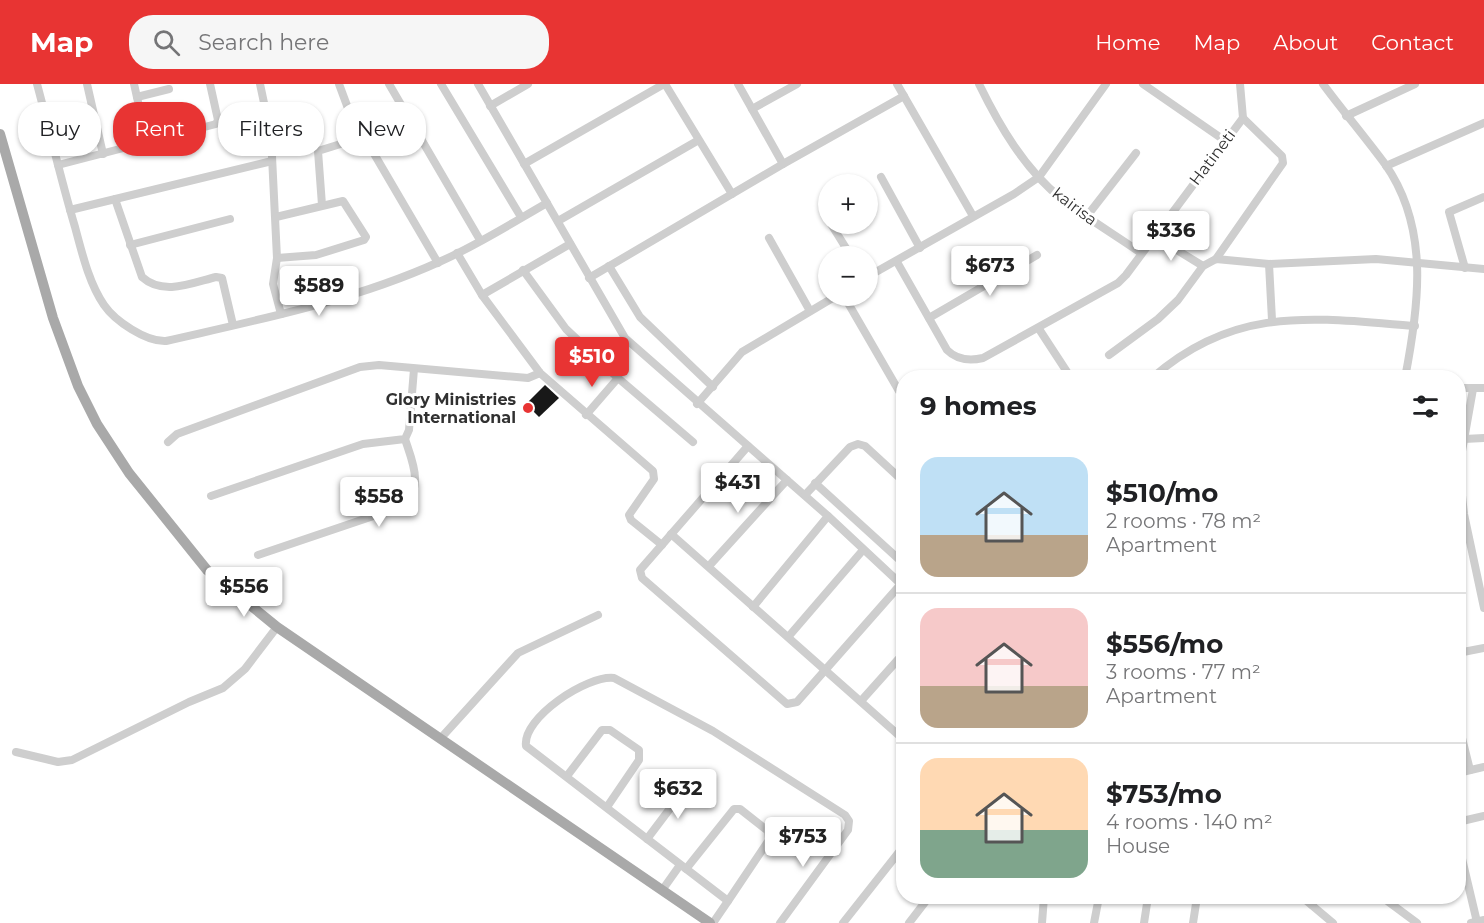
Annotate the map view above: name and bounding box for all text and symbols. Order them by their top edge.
search box [129,15,549,69]
text: Map [30,25,93,59]
icon: search [150,26,183,59]
text: Search here [198,29,329,56]
text: Home [1095,30,1160,55]
text: Map [1193,30,1240,55]
text: About [1273,30,1338,55]
text: Contact [1371,30,1454,55]
chip: Buy [18,102,101,156]
chip: Rent [113,102,206,156]
chip: Filters [218,102,324,156]
chip: New [336,102,426,156]
street label: Hatineti [1185,126,1239,189]
map controls [818,174,878,306]
button: + [818,174,878,234]
street label: kairisa [1049,183,1101,229]
pin: $336 [1135,211,1207,262]
text: $336 [1146,218,1196,242]
button: − [818,246,878,306]
pin: $673 [954,246,1026,297]
text: $673 [965,253,1015,277]
pin: $589 [283,266,355,317]
text: $589 [294,273,344,297]
pin: $510 [556,337,628,388]
text: $510 [569,344,615,368]
place label: Glory Ministries International [386,390,517,427]
text: 9 homes [920,390,1037,422]
icon: filters [1409,390,1442,423]
marker: Glory Ministries International [521,401,535,415]
pin: $431 [702,463,774,514]
text: $431 [715,470,761,494]
pin: $558 [343,477,415,528]
text: $510/mo [1106,477,1218,509]
icon: home [968,481,1040,553]
text: $558 [354,484,404,508]
text: 2 rooms · 78 m² [1106,509,1261,533]
text: Apartment [1106,533,1217,557]
pin: $556 [208,567,280,618]
text: $556 [219,574,269,598]
text: $556/mo [1106,628,1223,660]
icon: home [968,632,1040,704]
text: 3 rooms · 77 m² [1106,660,1261,684]
text: Apartment [1106,684,1217,708]
pin: $632 [642,769,714,820]
text: $632 [653,776,703,800]
text: $753/mo [1106,778,1222,810]
icon: home [968,782,1040,854]
text: 4 rooms · 140 m² [1106,810,1273,834]
pin: $753 [767,817,839,868]
text: $753 [779,824,827,848]
text: House [1106,834,1170,858]

